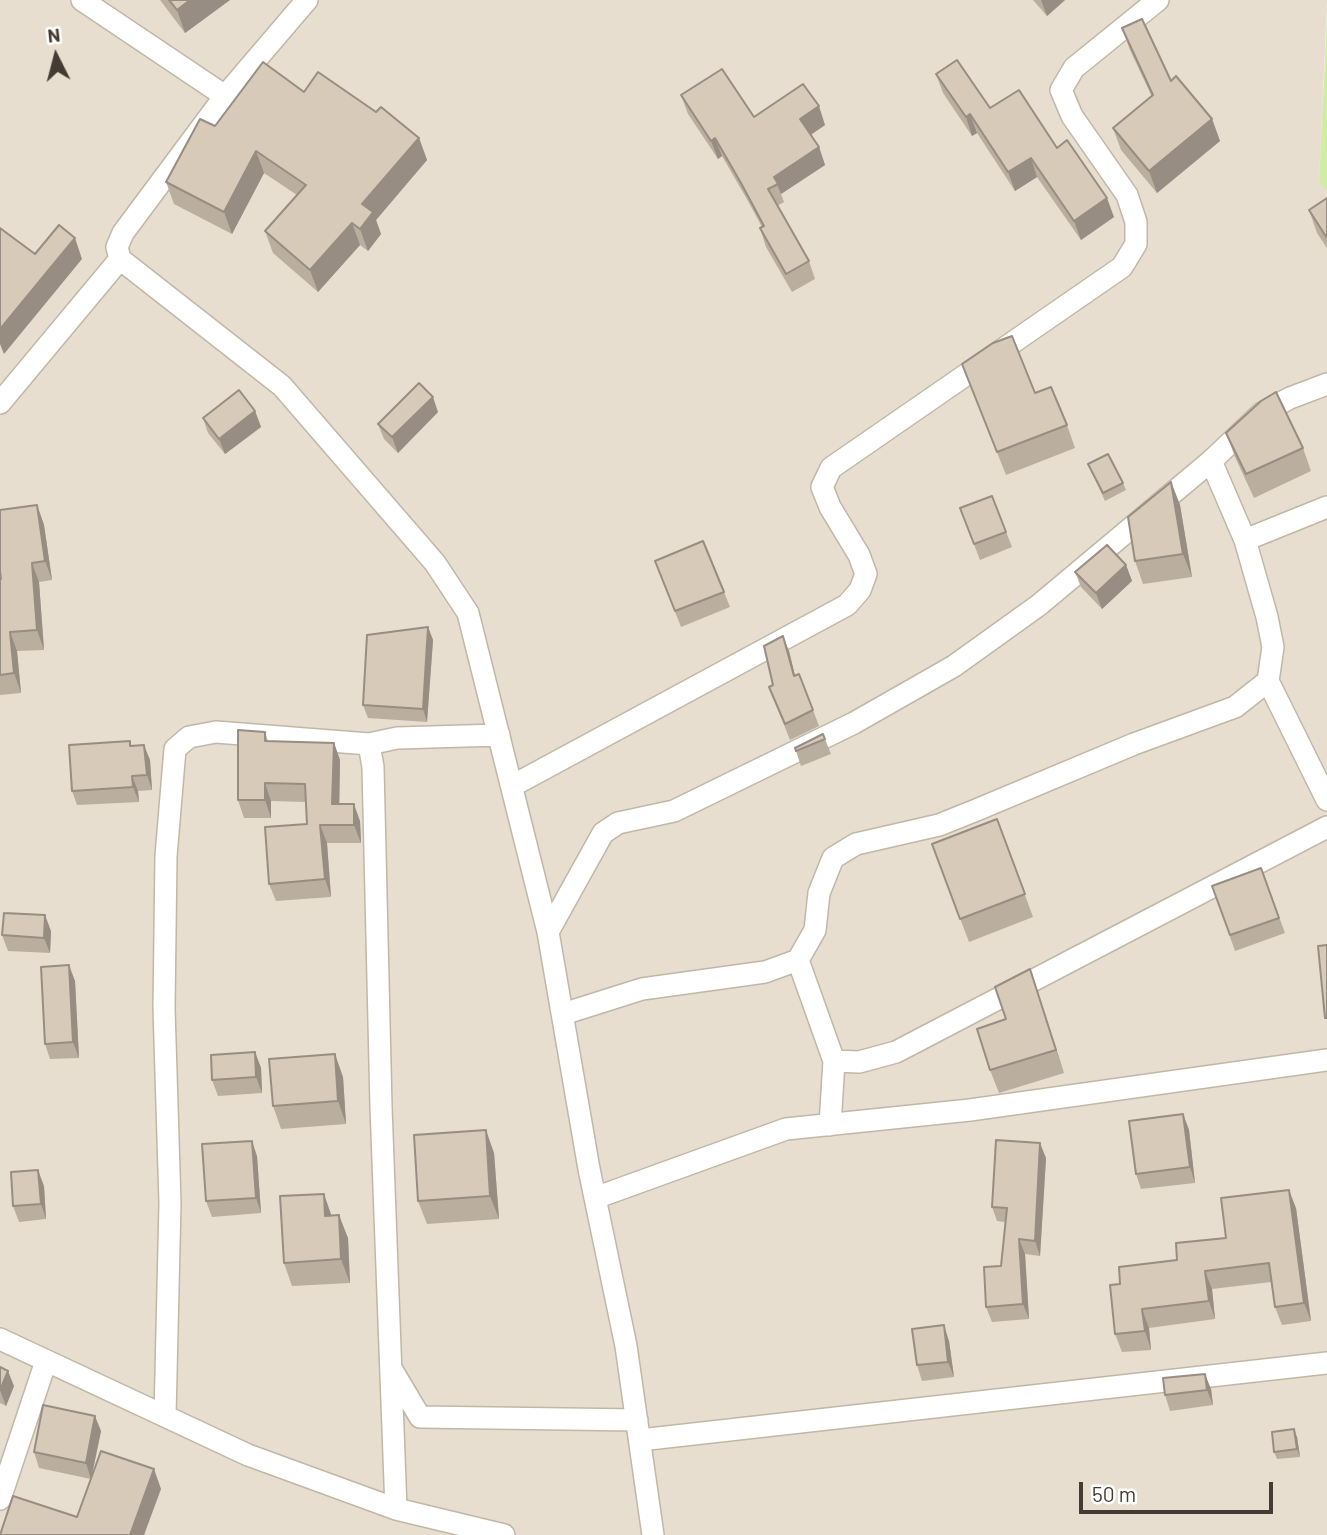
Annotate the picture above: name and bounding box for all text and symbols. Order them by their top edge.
north arrow [21,21,91,91]
text: N [46,23,61,47]
scale bar [1082,1468,1276,1512]
text: 50 m [1092,1481,1136,1506]

